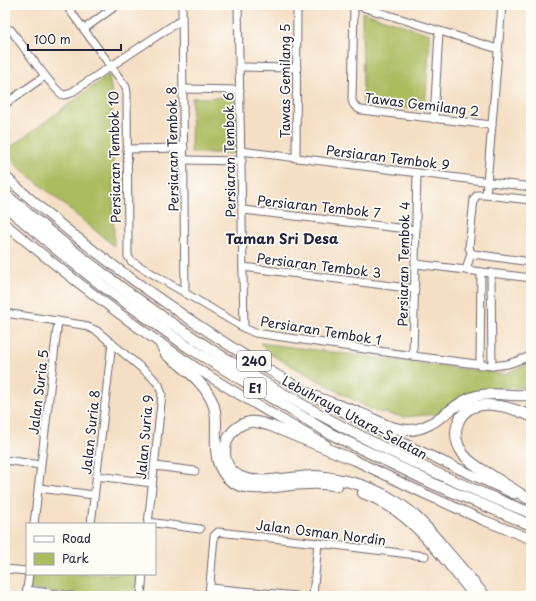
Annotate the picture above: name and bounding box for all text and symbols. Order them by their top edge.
street label: Tawas Gemilang 5 [275,24,294,138]
scale bar [28,26,121,52]
text: 100 m [34,30,71,48]
street label: Persiaran Tembok 8 [161,86,183,212]
street label: Tawas Gemilang 2 [364,88,480,120]
street label: Persiaran Tembok 10 [103,91,125,223]
street label: Persiaran Tembok 6 [218,92,240,218]
street label: Persiaran Tembok 9 [325,140,451,174]
street label: Persiaran Tembok 7 [256,190,382,222]
street label: Persiaran Tembok 4 [392,201,414,327]
district label: Taman Sri Desa [226,228,339,249]
street label: Persiaran Tembok 3 [256,248,382,282]
street label: Persiaran Tembok 1 [259,311,383,349]
street label: Jalan Suria 5 [23,348,53,436]
road number: 240 [237,351,271,371]
street label: Lebuhraya Utara–Selatan [279,371,431,463]
road number: E1 [244,378,266,398]
street label: Jalan Suria 8 [76,389,104,475]
street label: Jalan Suria 9 [131,394,157,480]
street label: Jalan Osman Nordin [255,515,387,549]
legend [26,523,156,575]
text: Road [62,529,91,547]
text: Park [62,549,89,567]

